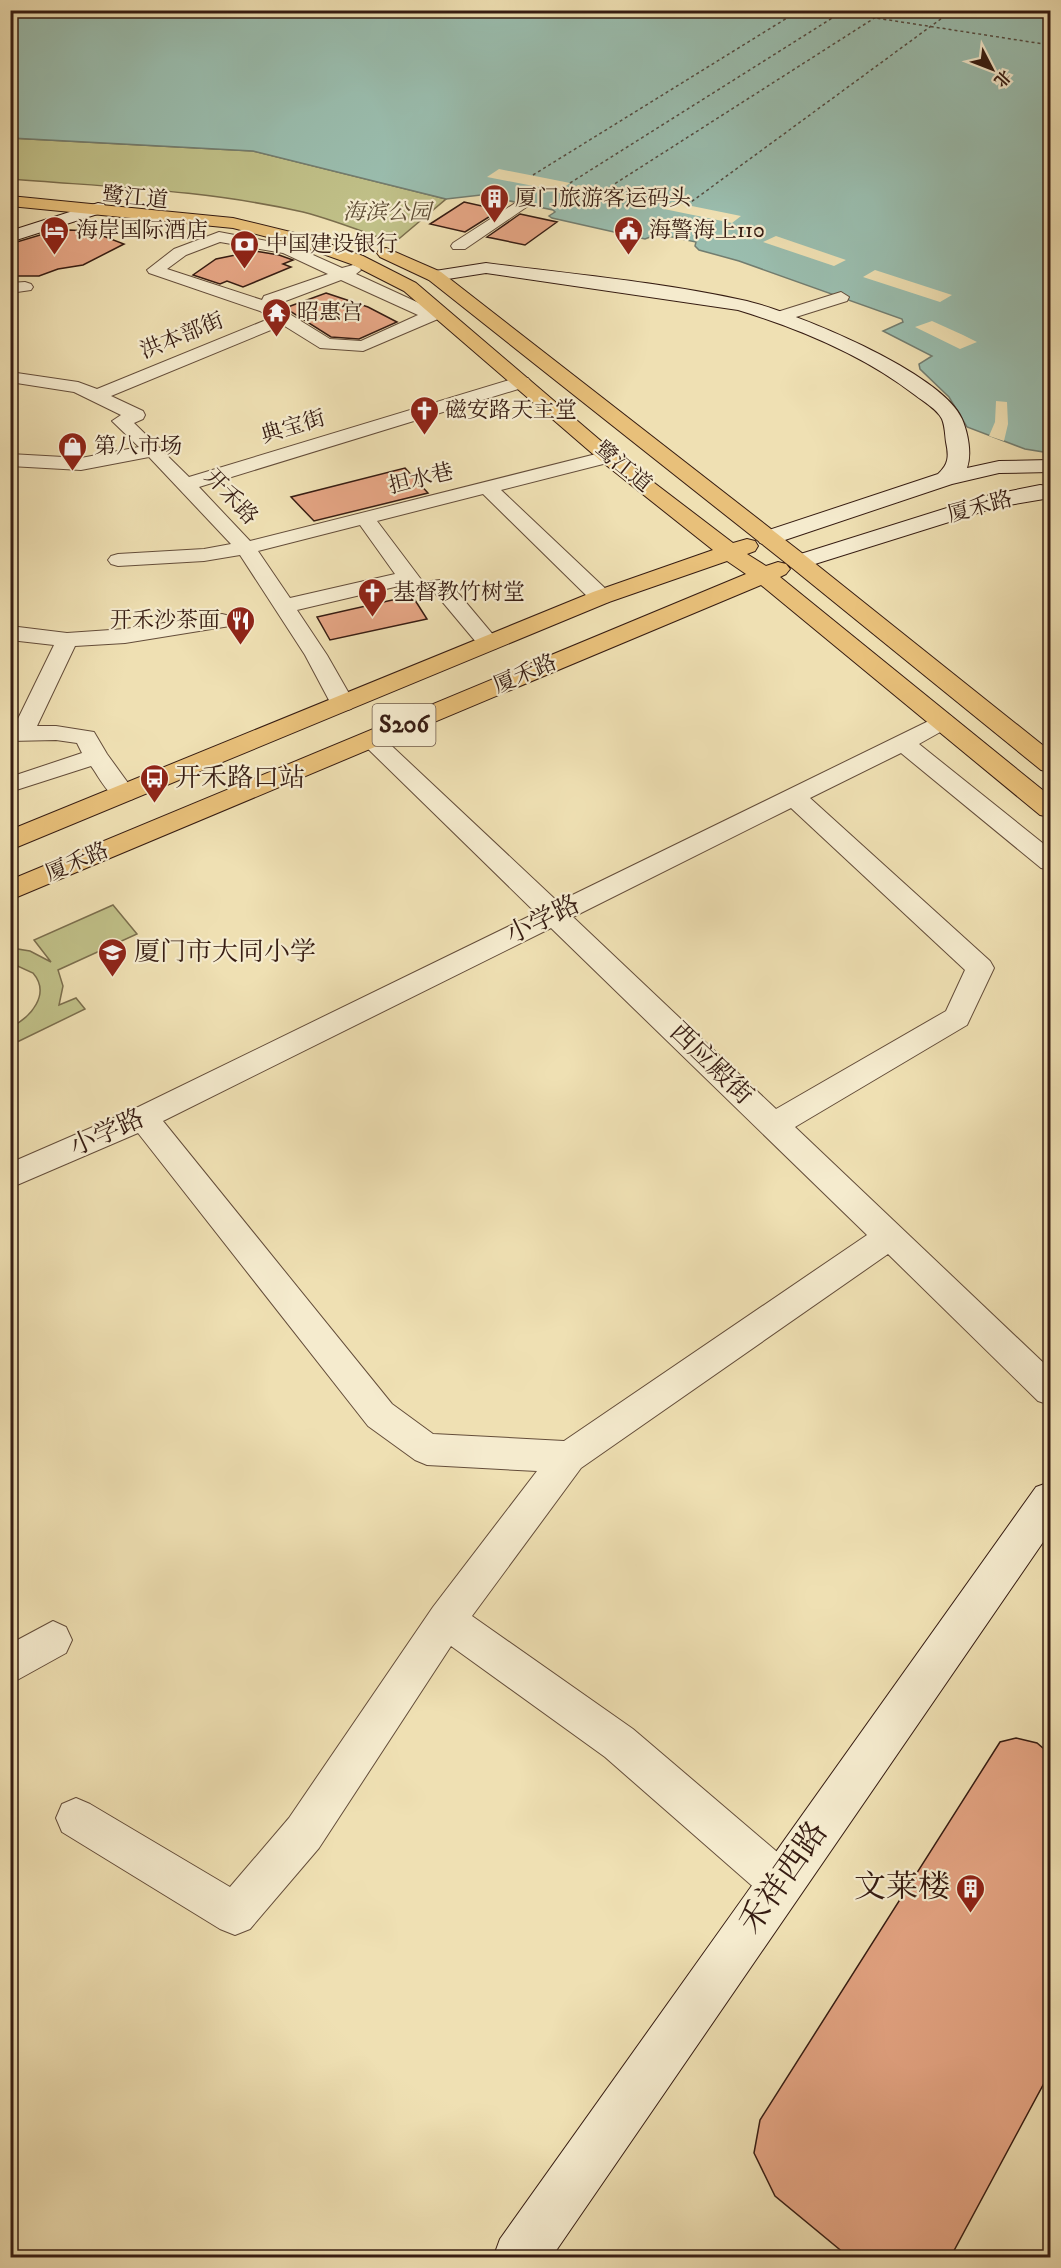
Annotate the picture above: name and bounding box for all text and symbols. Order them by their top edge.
north arrow [962,39,1022,99]
text: 北 [990,66,1015,91]
street label: 鹭江道 [101,182,169,214]
building icon: 厦门旅游客运码头 [478,182,510,224]
place label: 厦门旅游客运码头 [515,185,691,212]
park label: 海滨公园 [343,199,434,226]
hotel icon: 海岸国际酒店 [39,214,71,256]
public building icon: 海警海上110 [612,214,644,256]
place label: 海岸国际酒店 [76,217,208,244]
place label: 海警海上110 [649,217,765,244]
bank icon: 中国建设银行 [229,228,261,270]
place label: 中国建设银行 [266,231,398,258]
temple icon: 昭惠宫 [260,296,292,338]
place label: 昭惠宫 [297,299,363,326]
street label: 洪本部街 [136,307,228,365]
church icon: 磁安路天主堂 [408,394,440,436]
place label: 磁安路天主堂 [445,397,577,424]
street label: 典宝街 [257,404,329,450]
shop icon: 第八市场 [57,430,89,472]
place label: 第八市场 [94,433,182,460]
street label: 鹭江道 [589,436,657,498]
street label: 担水巷 [386,458,456,500]
street label: 开禾路 [199,464,263,530]
street label: 厦禾路 [945,485,1015,529]
church icon: 基督教竹树堂 [356,576,388,618]
place label: 基督教竹树堂 [393,579,525,606]
restaurant icon: 开禾沙茶面 [225,604,257,646]
place label: 开禾沙茶面 [110,607,220,634]
street label: 厦禾路 [489,649,561,699]
road number: S206 [372,704,436,746]
bus stop icon: 开禾路口站 [138,762,170,804]
place label: 开禾路口站 [175,762,305,795]
street label: 厦禾路 [41,837,113,887]
street label: 小学路 [501,888,585,952]
school or university icon: 厦门市大同小学 [97,936,129,978]
place label: 厦门市大同小学 [134,936,316,969]
street label: 西应殿街 [662,1016,760,1112]
street label: 小学路 [65,1102,149,1164]
street label: 禾祥西路 [731,1814,837,1942]
place label: 文莱楼 [854,1868,950,1908]
building icon: 文莱楼 [955,1872,987,1914]

